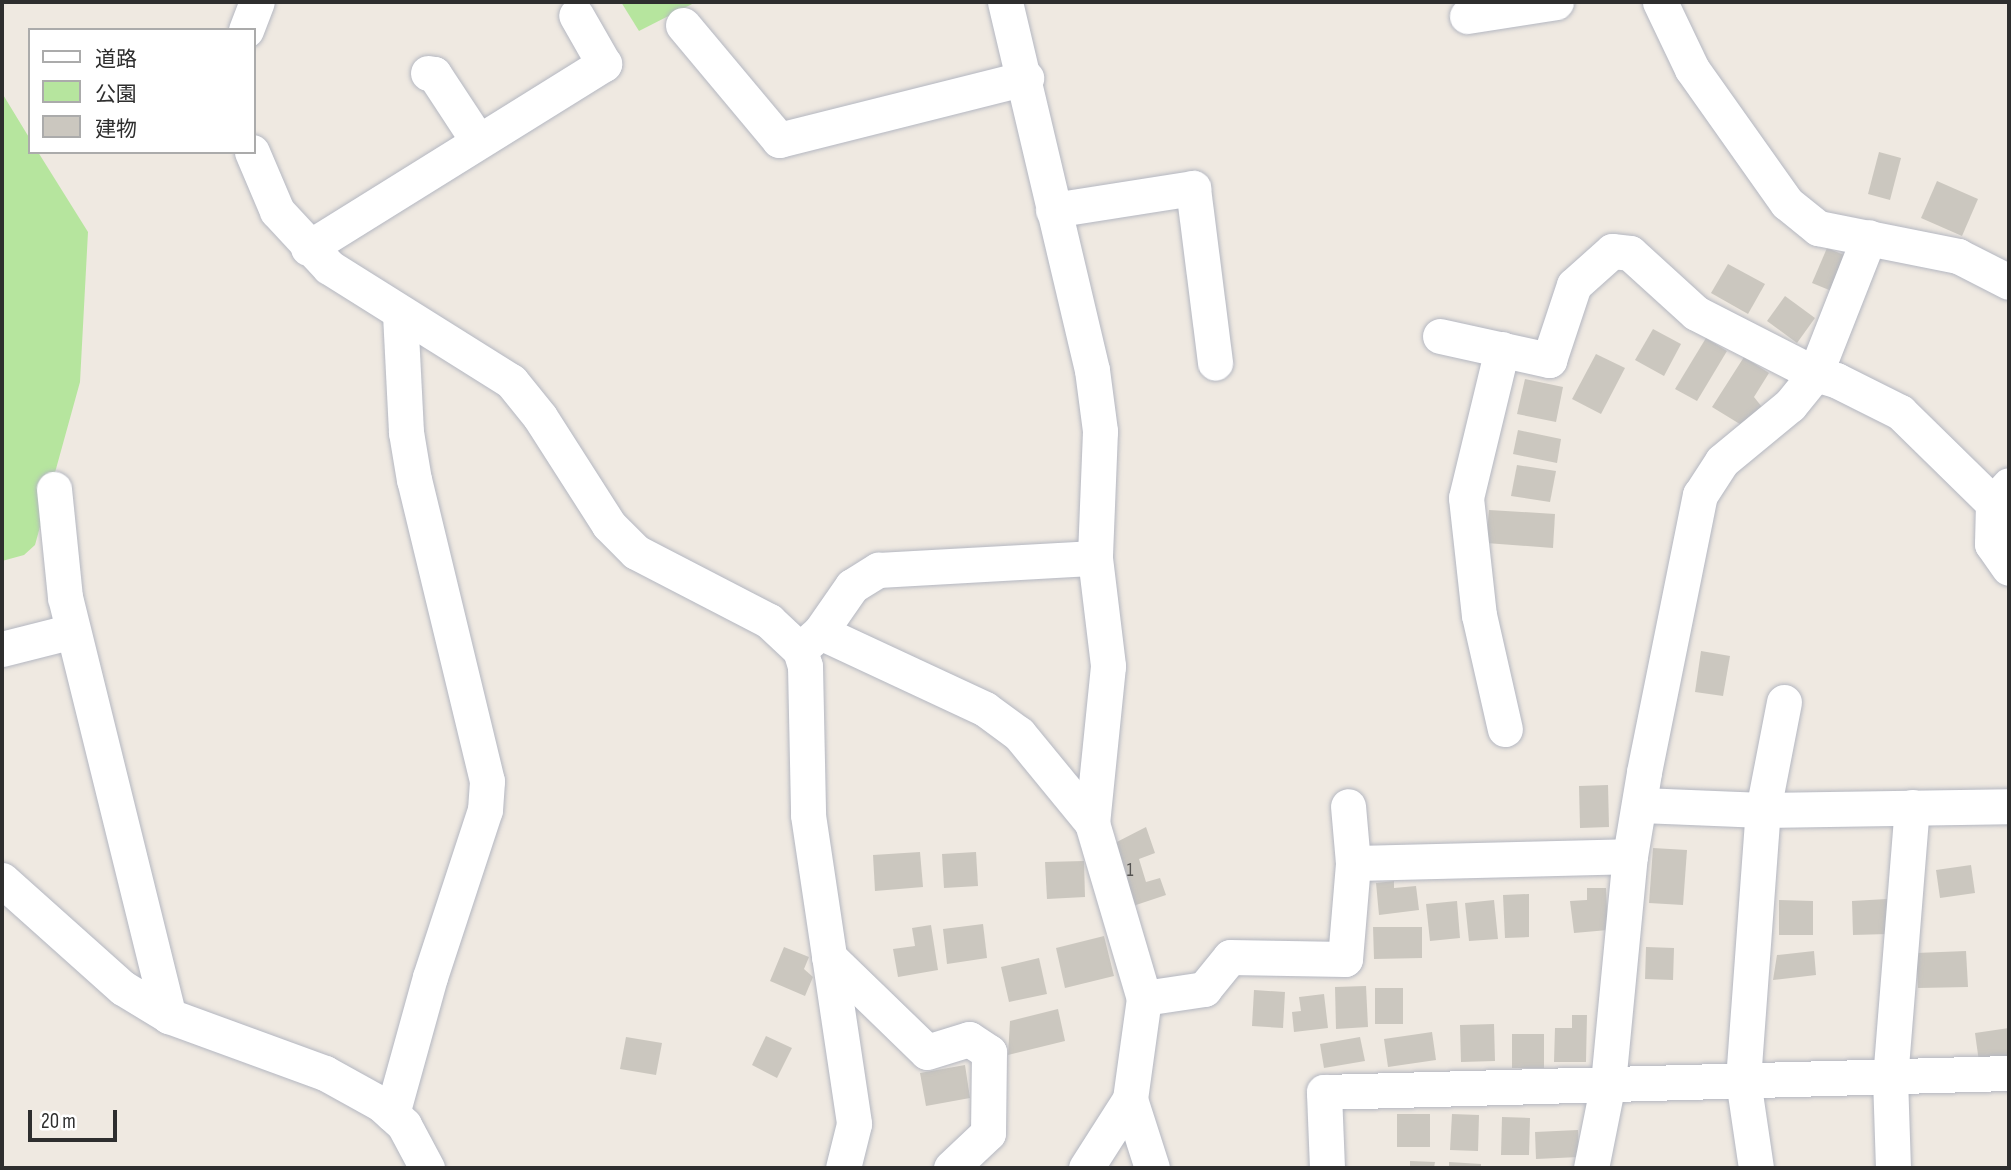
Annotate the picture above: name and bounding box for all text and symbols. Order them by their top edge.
legend [28,28,256,154]
text: 道路 [95,47,137,72]
text: 公園 [95,82,137,107]
text: 建物 [95,117,137,142]
house number: 1 [1127,860,1133,882]
scale bar [32,1096,121,1140]
text: 20 m [41,1109,76,1134]

